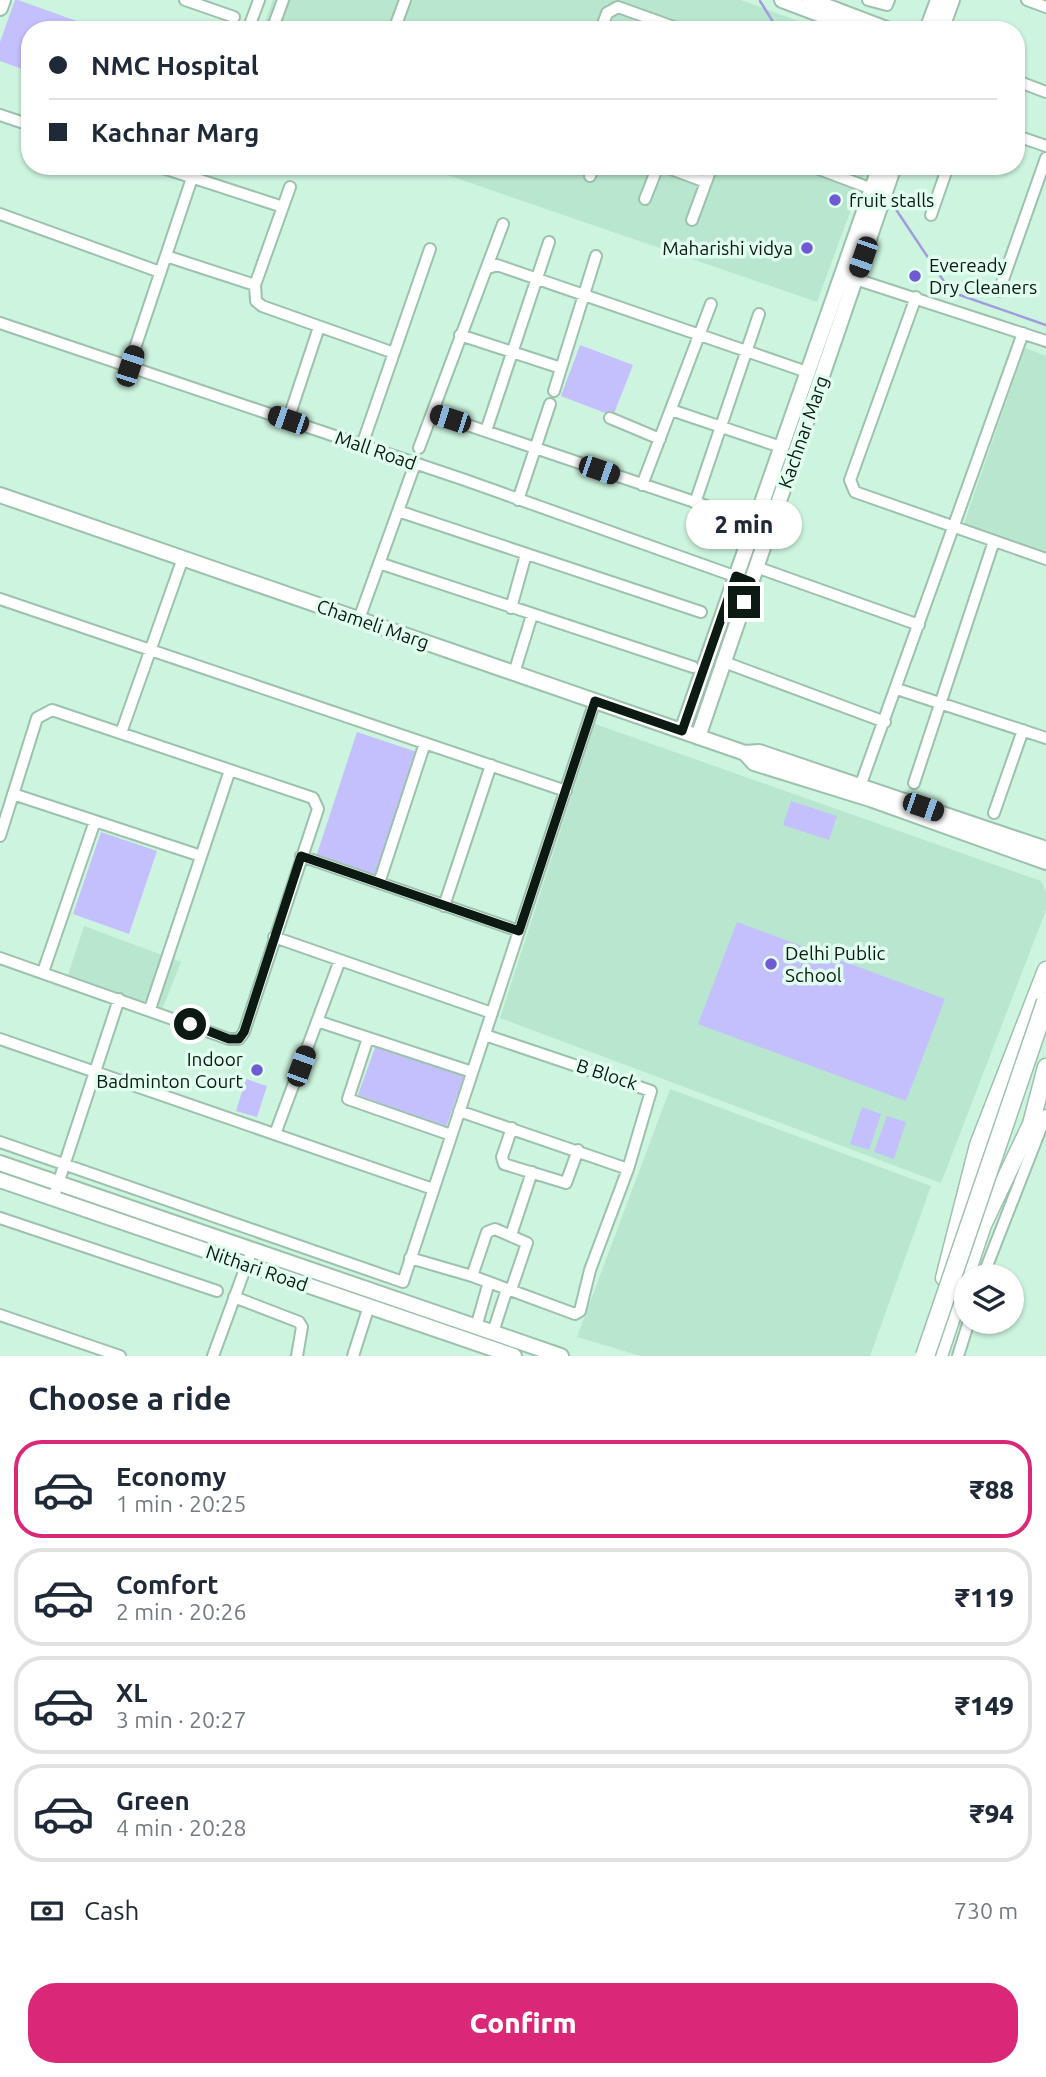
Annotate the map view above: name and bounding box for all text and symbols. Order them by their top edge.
text: NMC Hospital [91,51,259,80]
text: Kachnar Marg [91,118,259,147]
place label: fruit stalls [849,189,934,211]
marker: fruit stalls [827,192,843,208]
car [847,234,880,280]
place label: Maharishi vidya [662,237,793,259]
marker: Maharishi vidya [799,240,815,256]
place label: Eveready Dry Cleaners [929,254,1037,298]
marker: Eveready Dry Cleaners [907,268,923,284]
car [114,343,147,389]
street label: Kachnar Marg [773,373,833,491]
car [265,403,312,437]
car [427,403,474,435]
street label: Mall Road [333,426,419,474]
car [576,453,623,487]
callout: 2 min [686,500,802,550]
text: 2 min [715,512,773,537]
route end [728,586,760,618]
street label: Chameli Marg [314,594,432,654]
car [900,790,947,824]
place label: Delhi Public School [785,942,886,986]
marker: Delhi Public School [763,956,779,972]
route start [174,1008,206,1040]
car [284,1043,319,1089]
place label: Indoor Badminton Court [96,1048,244,1092]
street label: B Block [574,1054,641,1094]
marker: Indoor Badminton Court [249,1062,265,1078]
street label: Nithari Road [203,1240,311,1296]
map controls [954,1264,1024,1334]
button: layers [954,1264,1024,1334]
text: Choose a ride [28,1380,231,1416]
icon: car [32,1458,95,1521]
text: Economy [116,1462,226,1491]
text: ₹88 [970,1475,1014,1504]
text: 1 min · 20:25 [116,1491,247,1516]
icon: car [32,1566,95,1629]
text: Comfort [116,1570,219,1599]
text: ₹119 [955,1583,1014,1612]
text: 2 min · 20:26 [116,1599,247,1624]
icon: car [32,1674,95,1737]
text: XL [116,1678,147,1707]
text: ₹149 [955,1691,1014,1720]
text: 3 min · 20:27 [116,1707,247,1732]
icon: car [32,1782,95,1845]
text: Green [116,1786,190,1815]
text: ₹94 [970,1799,1014,1828]
text: 4 min · 20:28 [116,1815,247,1840]
icon: cash [28,1892,66,1930]
text: Cash [84,1896,139,1925]
text: 730 m [954,1898,1018,1923]
button: Confirm [28,1983,1018,2063]

